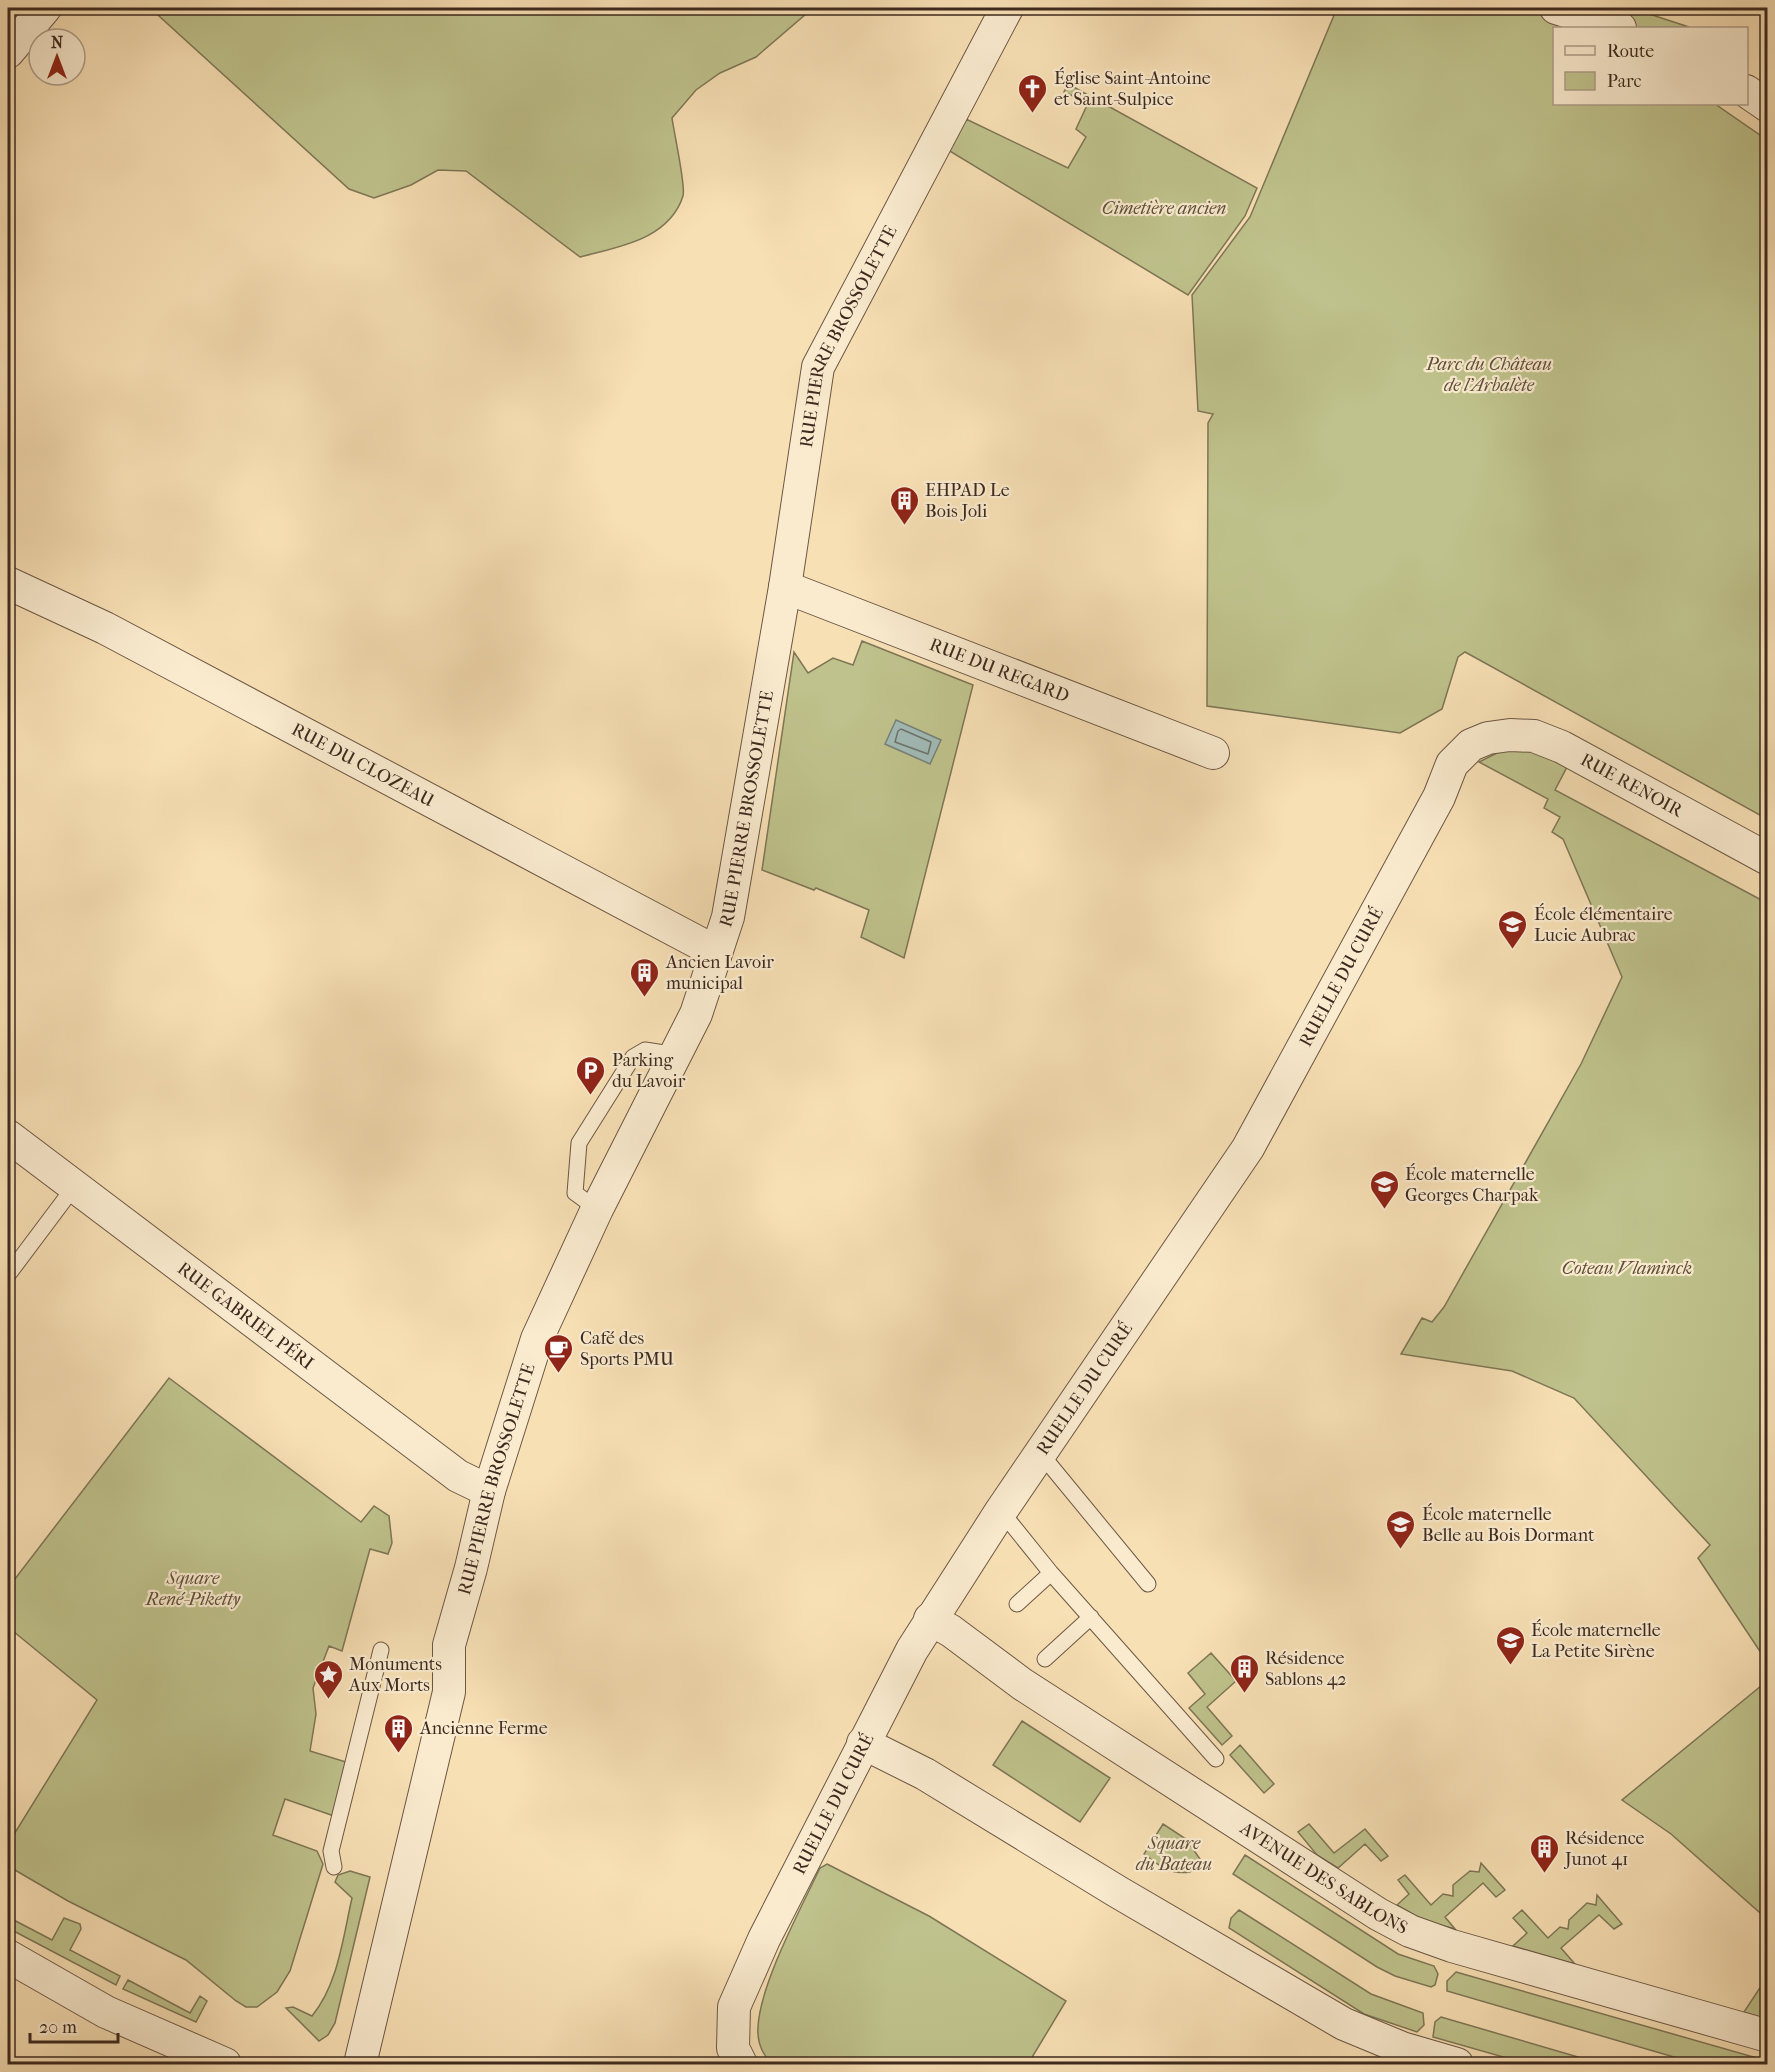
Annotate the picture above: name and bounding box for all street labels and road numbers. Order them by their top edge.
street label: RUE PIERRE BROSSOLETTE [796,222,901,449]
street label: RUE DU REGARD [927,634,1072,707]
street label: RUE PIERRE BROSSOLETTE [715,689,777,930]
street label: RUE DU CLOZEAU [288,718,438,811]
street label: RUE RENOIR [1577,749,1687,822]
street label: RUELLE DU CURÉ [1295,903,1388,1050]
street label: RUE GABRIEL PÉRI [174,1258,318,1374]
street label: RUELLE DU CURÉ [1032,1318,1137,1459]
street label: RUE PIERRE BROSSOLETTE [453,1361,539,1597]
street label: RUELLE DU CURÉ [788,1729,878,1878]
street label: AVENUE DES SABLONS [1236,1817,1411,1938]

